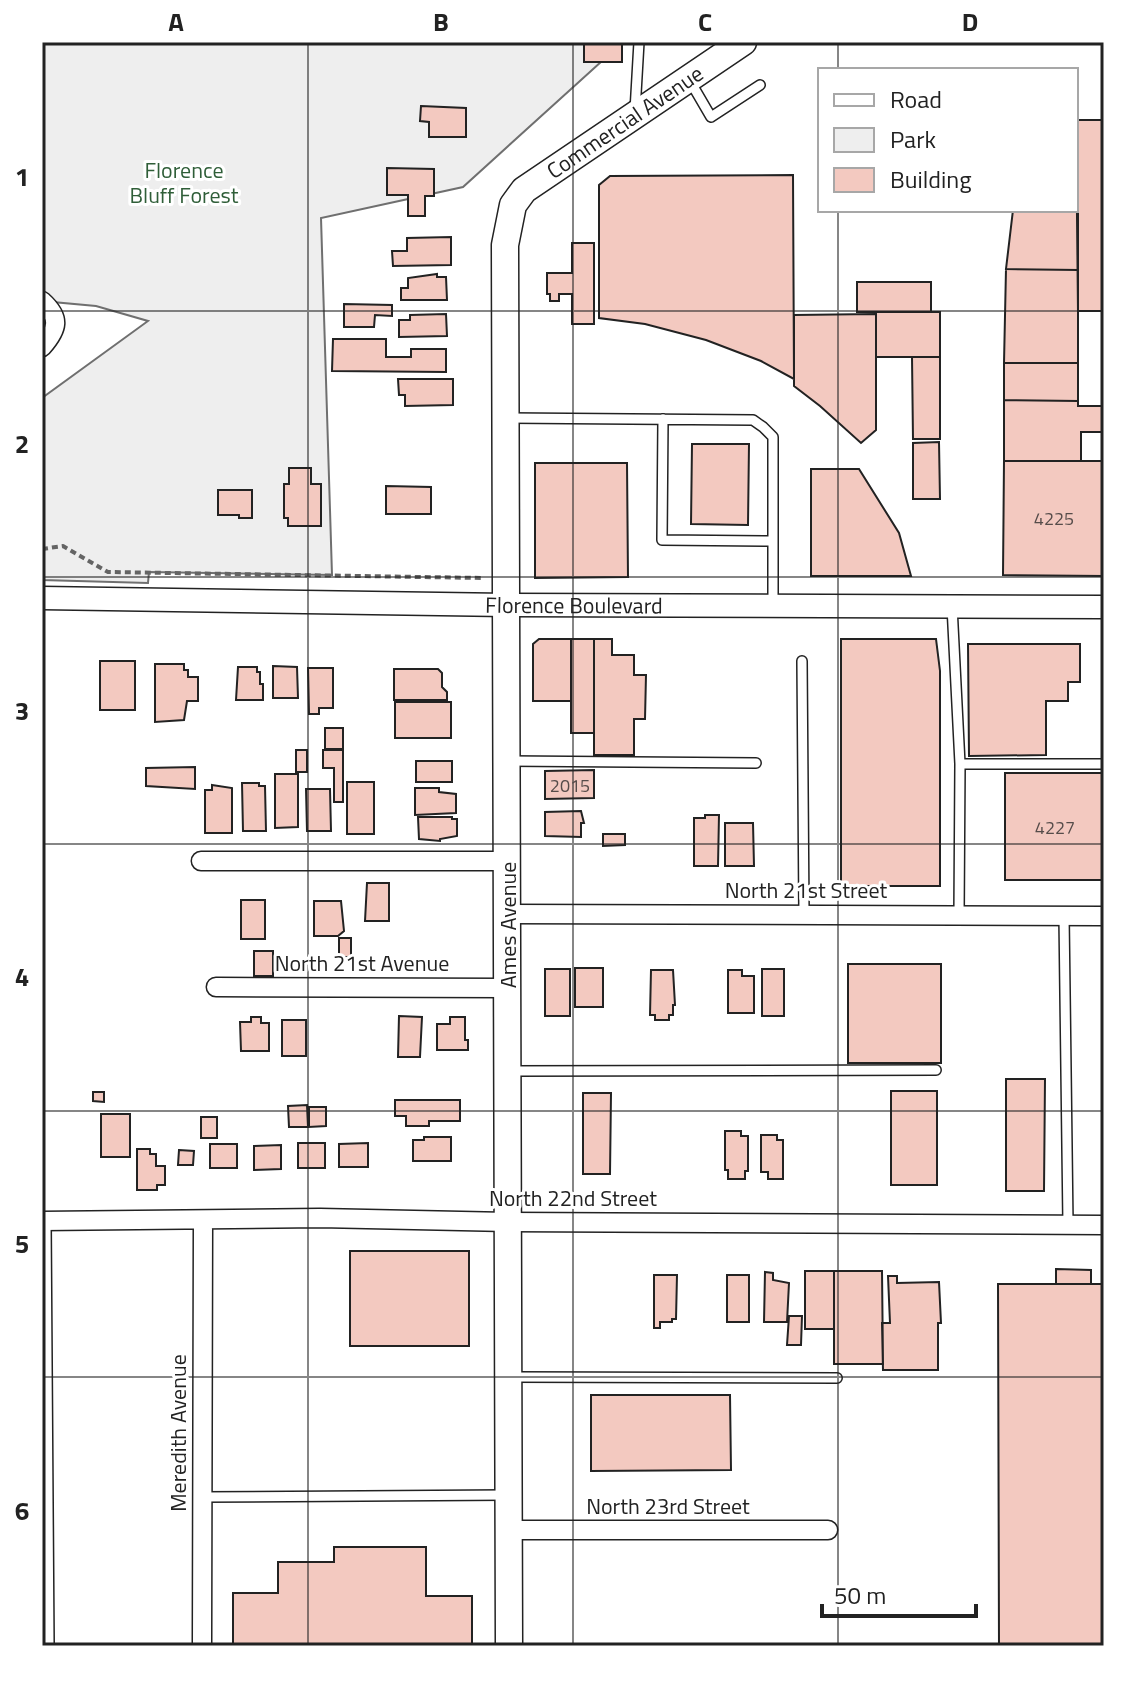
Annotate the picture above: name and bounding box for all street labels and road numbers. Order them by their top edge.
street label: Commercial Avenue [539,57,710,187]
street label: Florence Boulevard [485,588,663,623]
street label: Ames Avenue [491,862,525,988]
street label: North 21st Street [725,873,888,907]
street label: North 21st Avenue [275,946,449,980]
street label: North 22nd Street [489,1181,657,1215]
street label: Meredith Avenue [161,1354,195,1512]
street label: North 23rd Street [586,1489,750,1523]

